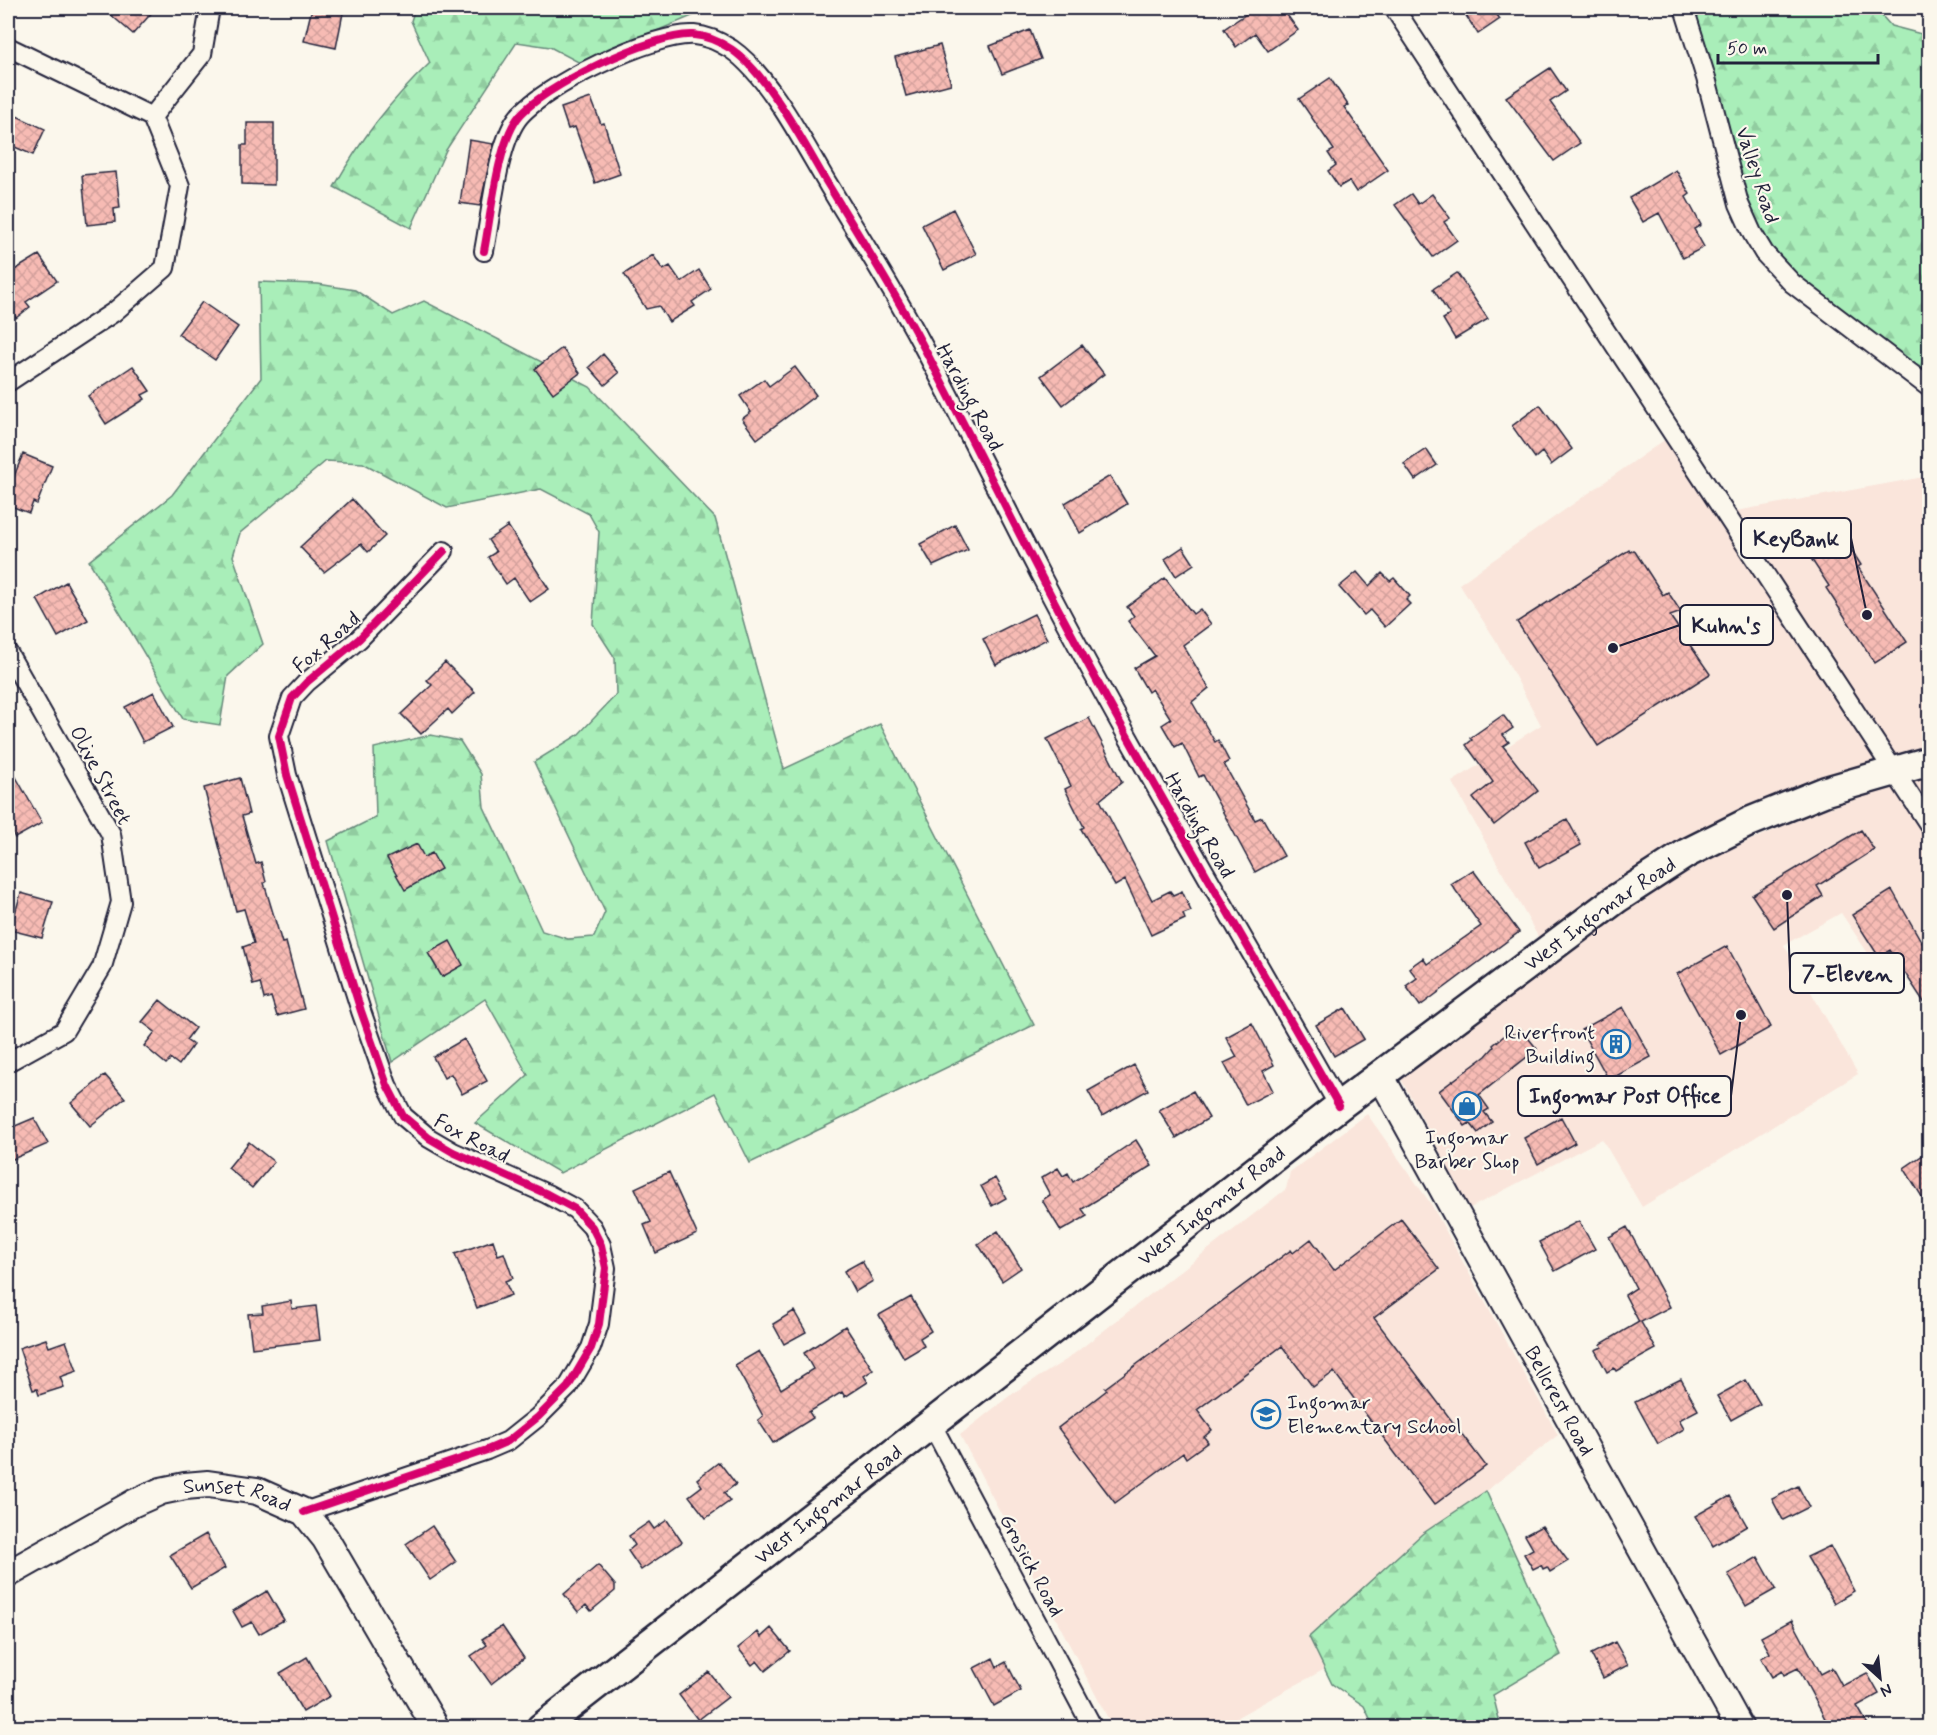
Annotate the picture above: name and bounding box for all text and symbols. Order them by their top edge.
scale bar [1718,27,1878,65]
text: 50 m [1727,37,1767,61]
street label: Valley Road [1728,123,1786,227]
street label: Harding Road [927,339,1009,457]
callout: KeyBank [1741,518,1851,558]
text: KeyBank [1753,526,1840,554]
street label: Fox Road [287,605,367,680]
callout: Kuhn's [1680,605,1773,645]
text: Kuhn's [1691,613,1761,641]
street label: Olive Street [62,721,138,830]
street label: Harding Road [1156,767,1241,885]
street label: West Ingomar Road [1519,851,1682,978]
callout: 7-Eleven [1790,953,1904,993]
text: 7-Eleven [1802,961,1893,989]
place label: Riverfront Building [1504,1019,1595,1073]
building icon: Riverfront Building [1600,1028,1632,1060]
callout: Ingomar Post Office [1518,1076,1731,1116]
text: Ingomar Post Office [1529,1083,1721,1115]
shop icon: Ingomar Barber Shop [1451,1090,1483,1122]
street label: Fox Road [429,1107,514,1170]
place label: Ingomar Barber Shop [1414,1124,1520,1176]
street label: West Ingomar Road [1132,1140,1292,1273]
street label: Bellcrest Road [1517,1341,1600,1461]
place label: Ingomar Elementary School [1287,1389,1462,1441]
school or university icon: Ingomar Elementary School [1250,1398,1282,1430]
street label: West Ingomar Road [749,1438,908,1572]
street label: Sunset Road [182,1471,295,1519]
street label: Grosick Road [992,1509,1070,1622]
north arrow [1850,1648,1910,1708]
text: N [1877,1678,1896,1702]

